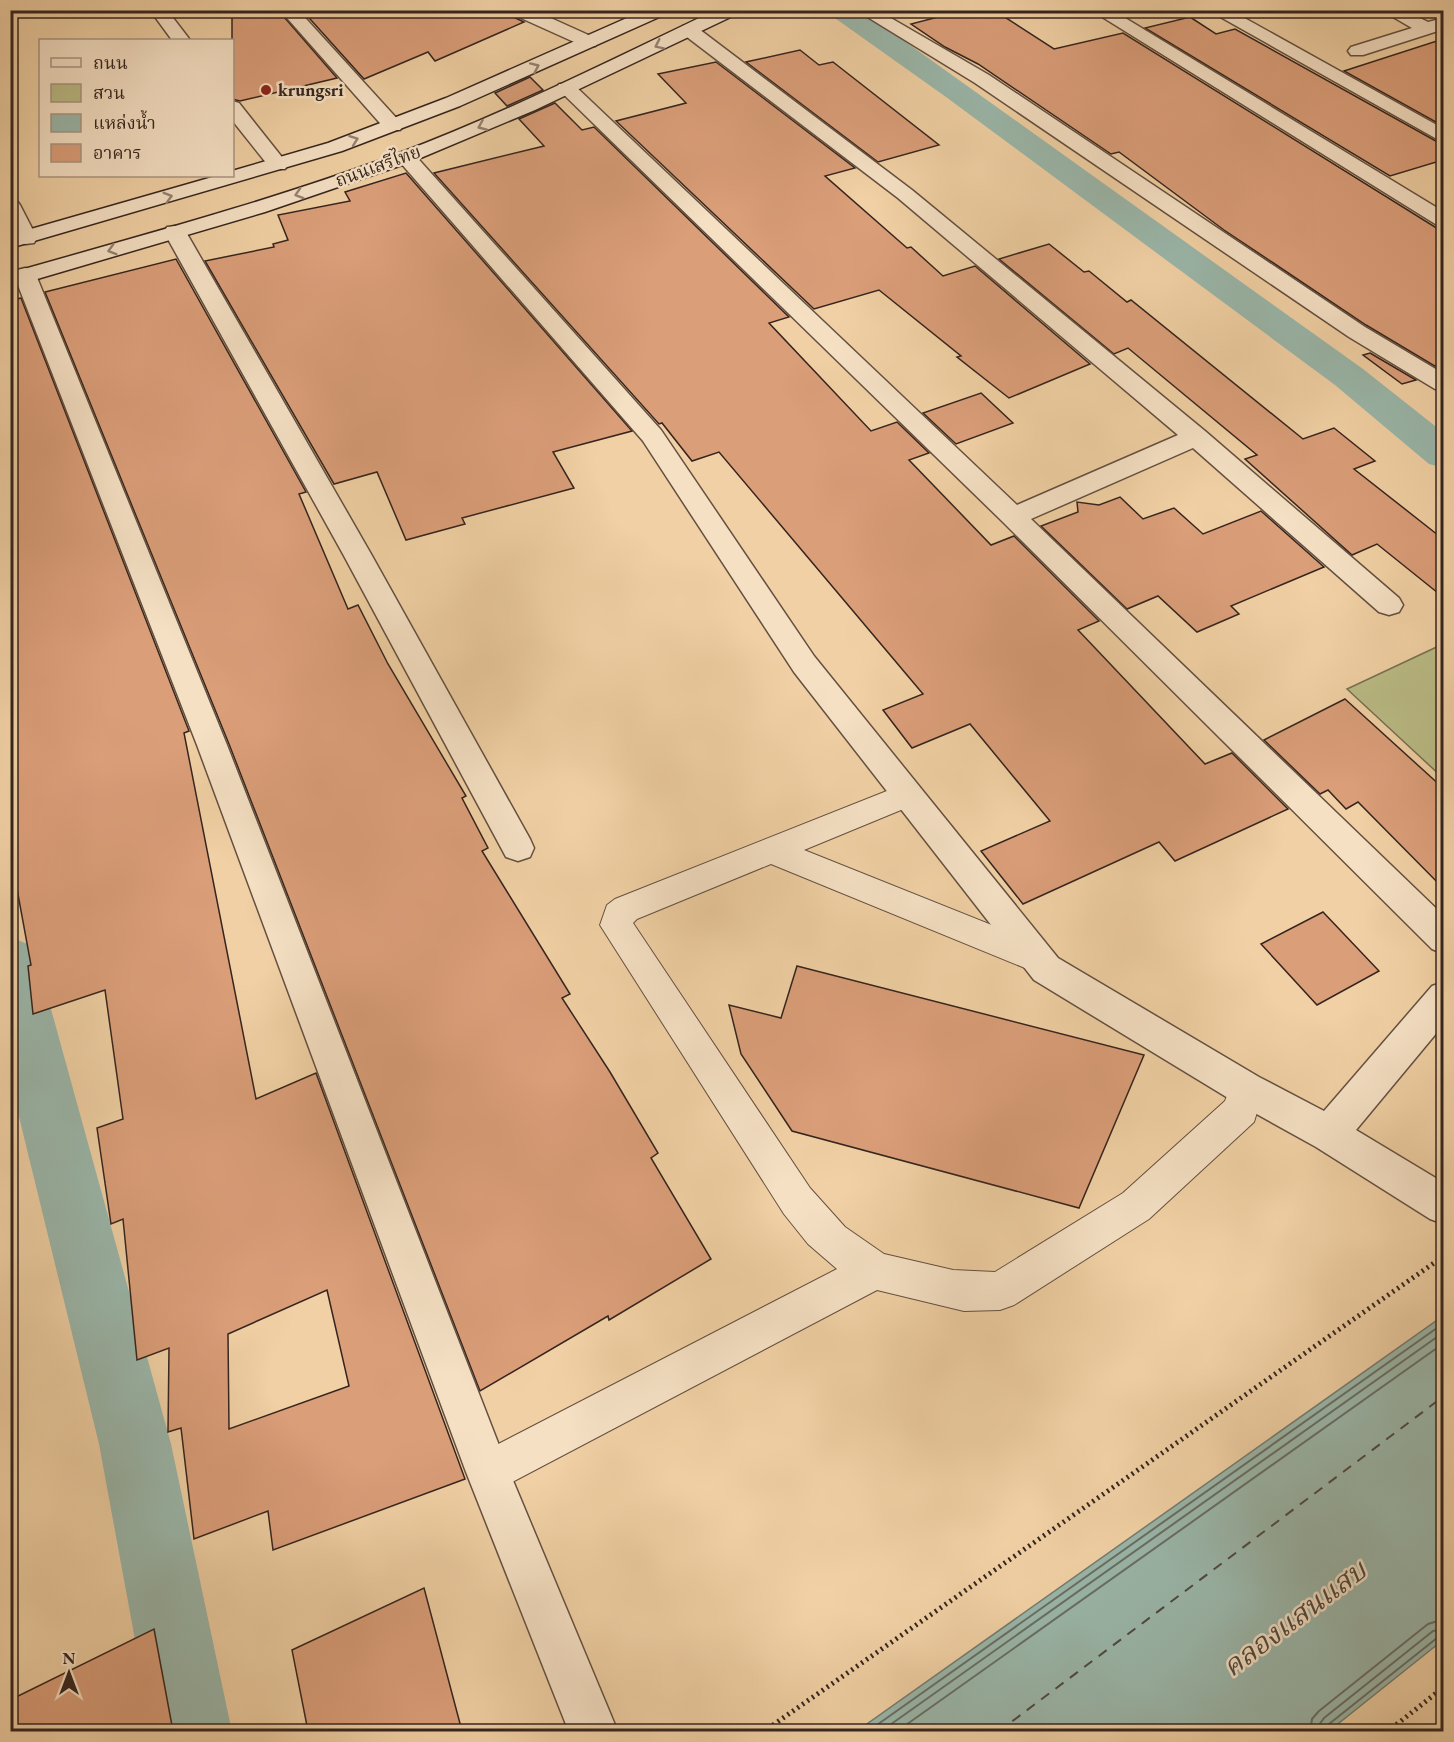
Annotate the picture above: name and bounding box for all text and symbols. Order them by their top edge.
one-way arrow [654,37,665,49]
legend [39,39,234,177]
text: ถนน [93,51,128,74]
one-way arrow [528,62,539,74]
place label: krungsri [278,78,344,101]
text: สวน [93,81,125,104]
marker: krungsri [259,83,273,97]
text: แหล่งน้ำ [93,109,156,134]
one-way arrow [477,119,488,131]
one-way arrow [348,134,359,147]
street label: ถนนเสรีไทย [332,139,424,192]
text: อาคาร [93,141,142,164]
one-way arrow [294,187,305,199]
one-way arrow [162,192,173,204]
one-way arrow [107,243,118,255]
water label: คลองแสนแสบ [1215,1551,1375,1684]
north arrow [39,1643,99,1703]
text: N [63,1648,76,1669]

